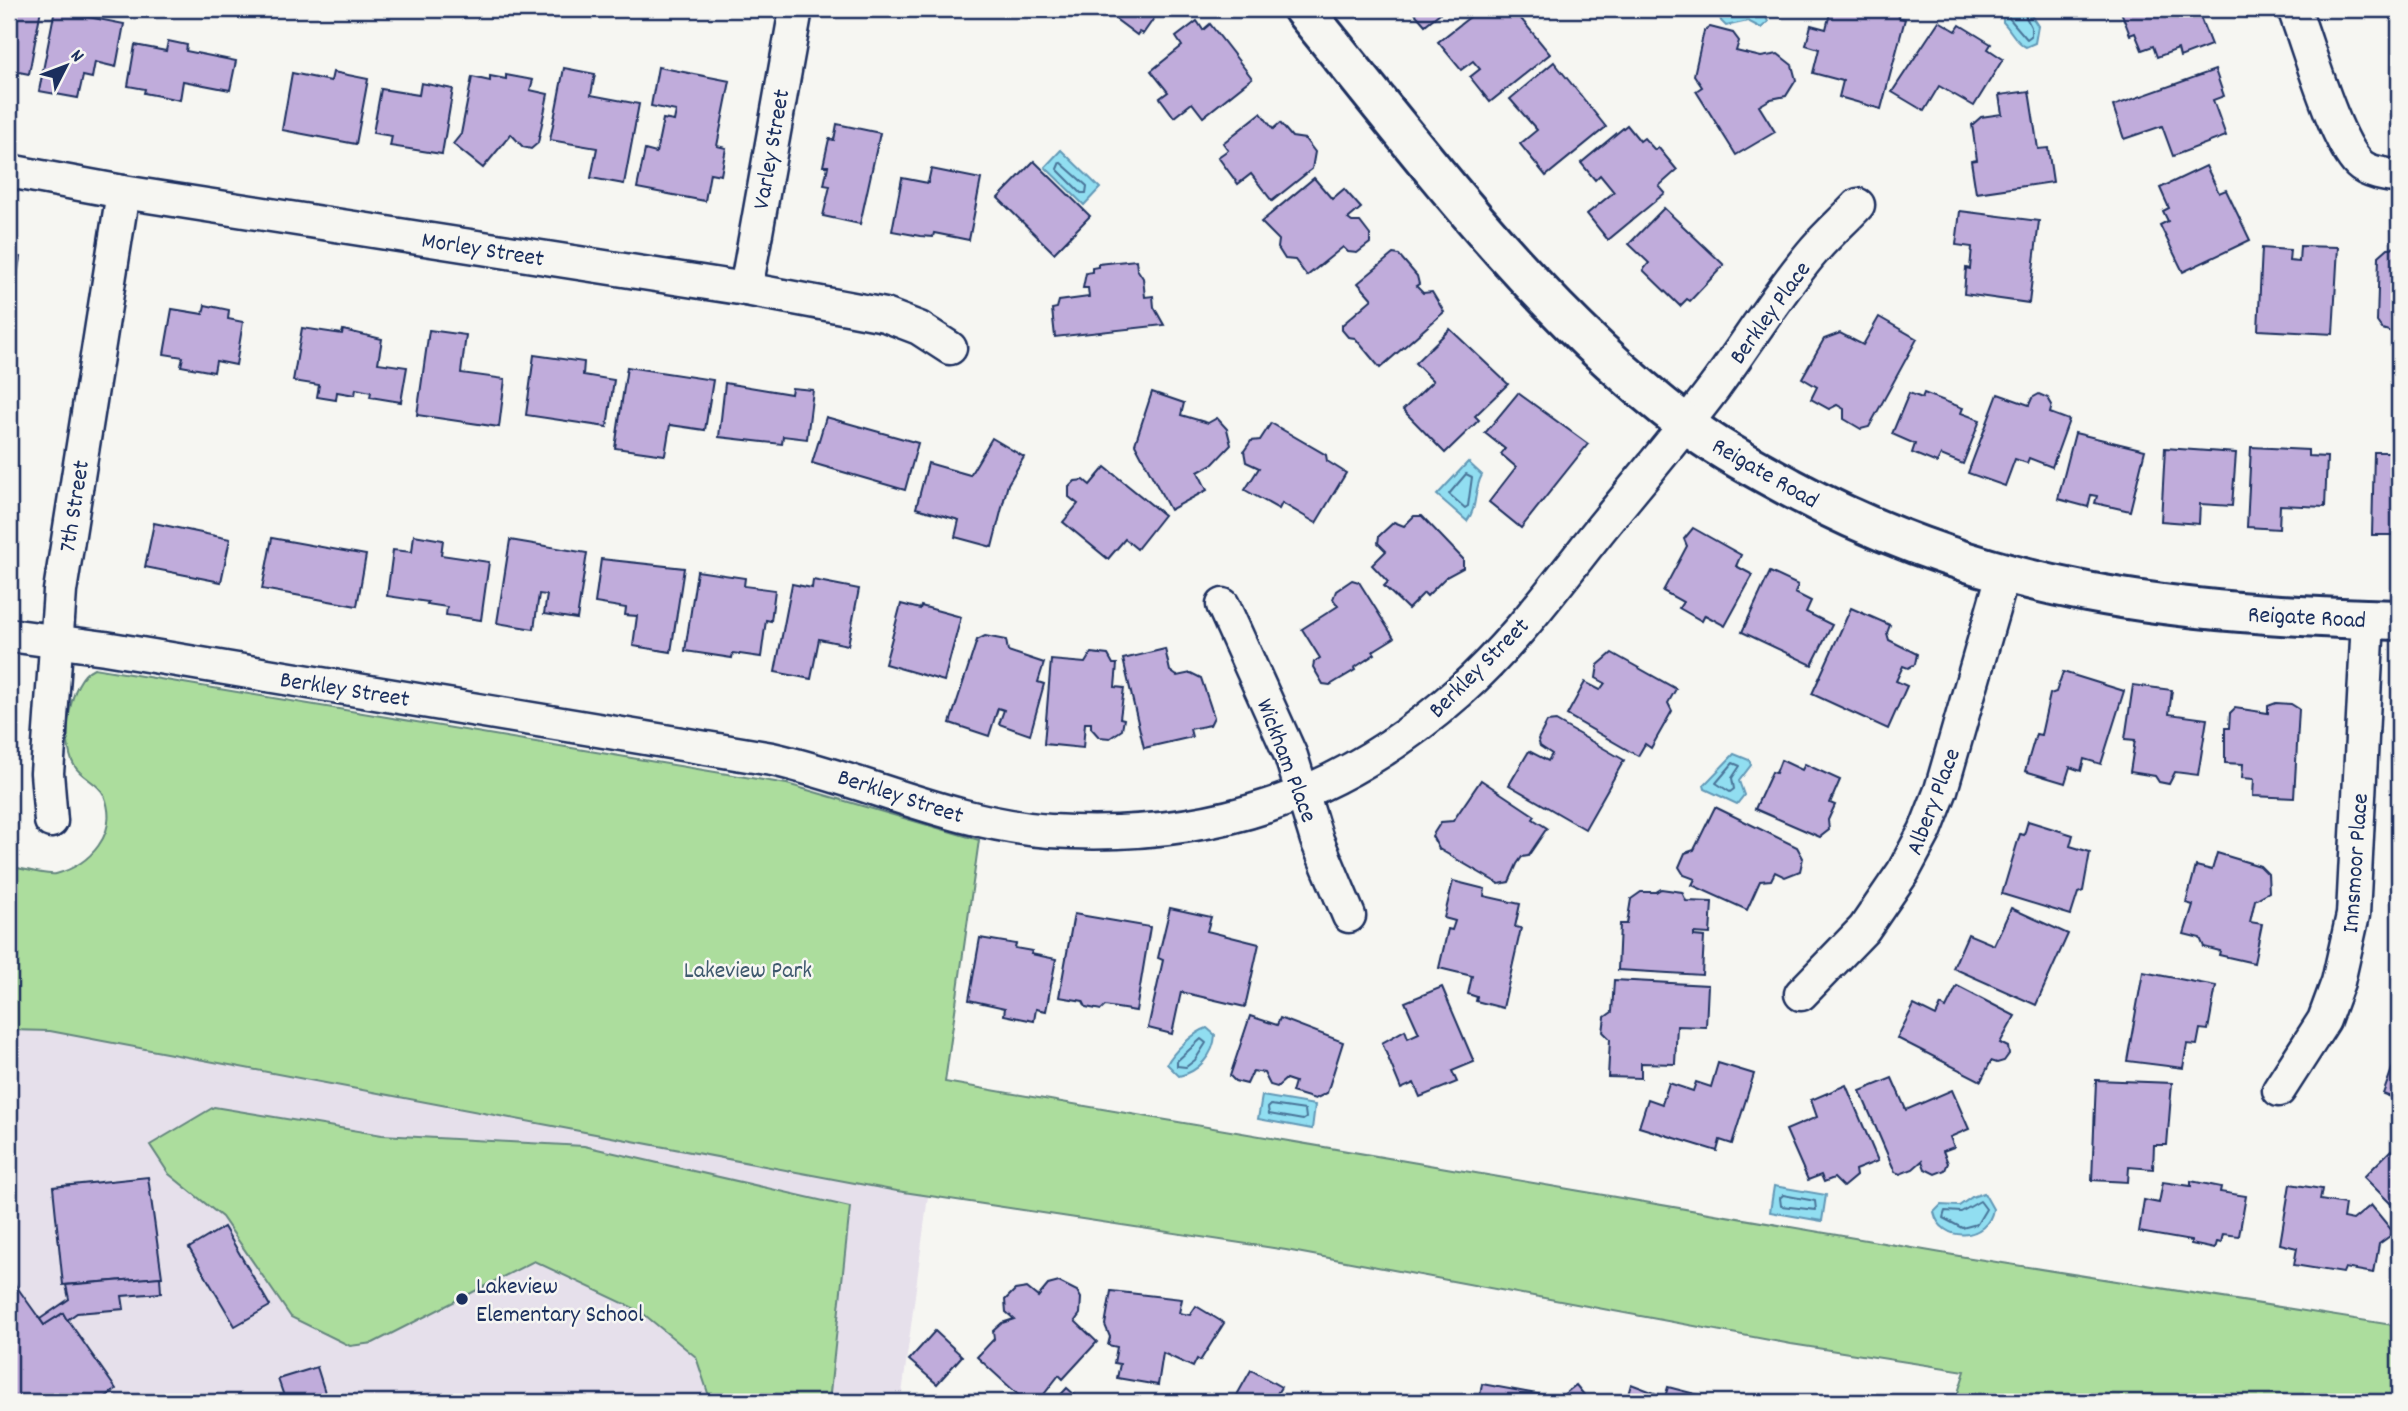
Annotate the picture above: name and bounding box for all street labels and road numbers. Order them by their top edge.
street label: Varley Street [746,87,800,212]
street label: Morley Street [419,225,546,277]
street label: Berkley Place [1722,255,1821,372]
street label: Reigate Road [1705,430,1824,519]
street label: 7th Street [52,458,100,555]
street label: Reigate Road [2247,599,2367,639]
street label: Berkley Street [1422,611,1538,727]
street label: Berkley Street [277,664,412,718]
street label: Wickham Place [1246,694,1324,828]
street label: Albery Place [1899,744,1971,860]
street label: Berkley Street [833,762,968,834]
street label: Innsmoor Place [2335,792,2379,934]

